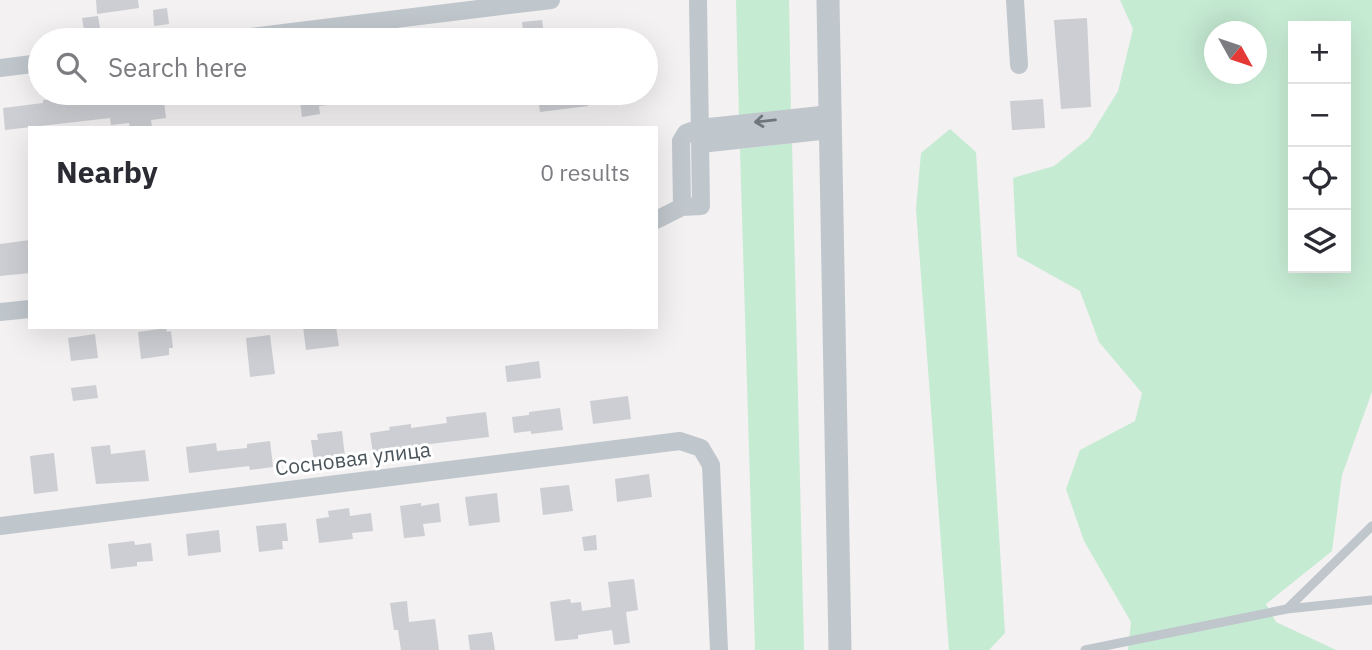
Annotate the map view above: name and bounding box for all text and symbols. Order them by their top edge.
north arrow [1204,21,1267,84]
map controls [1288,21,1351,273]
button: + [1288,21,1351,84]
search box [28,28,658,105]
icon: search [52,48,90,86]
text: Search here [108,50,247,84]
button: − [1288,84,1351,147]
one-way arrow [754,115,777,128]
button: locate [1288,147,1351,210]
text: Nearby [56,152,158,191]
text: 0 results [540,157,630,187]
button: layers [1288,210,1351,273]
street label: Сосновая улица [273,435,432,481]

